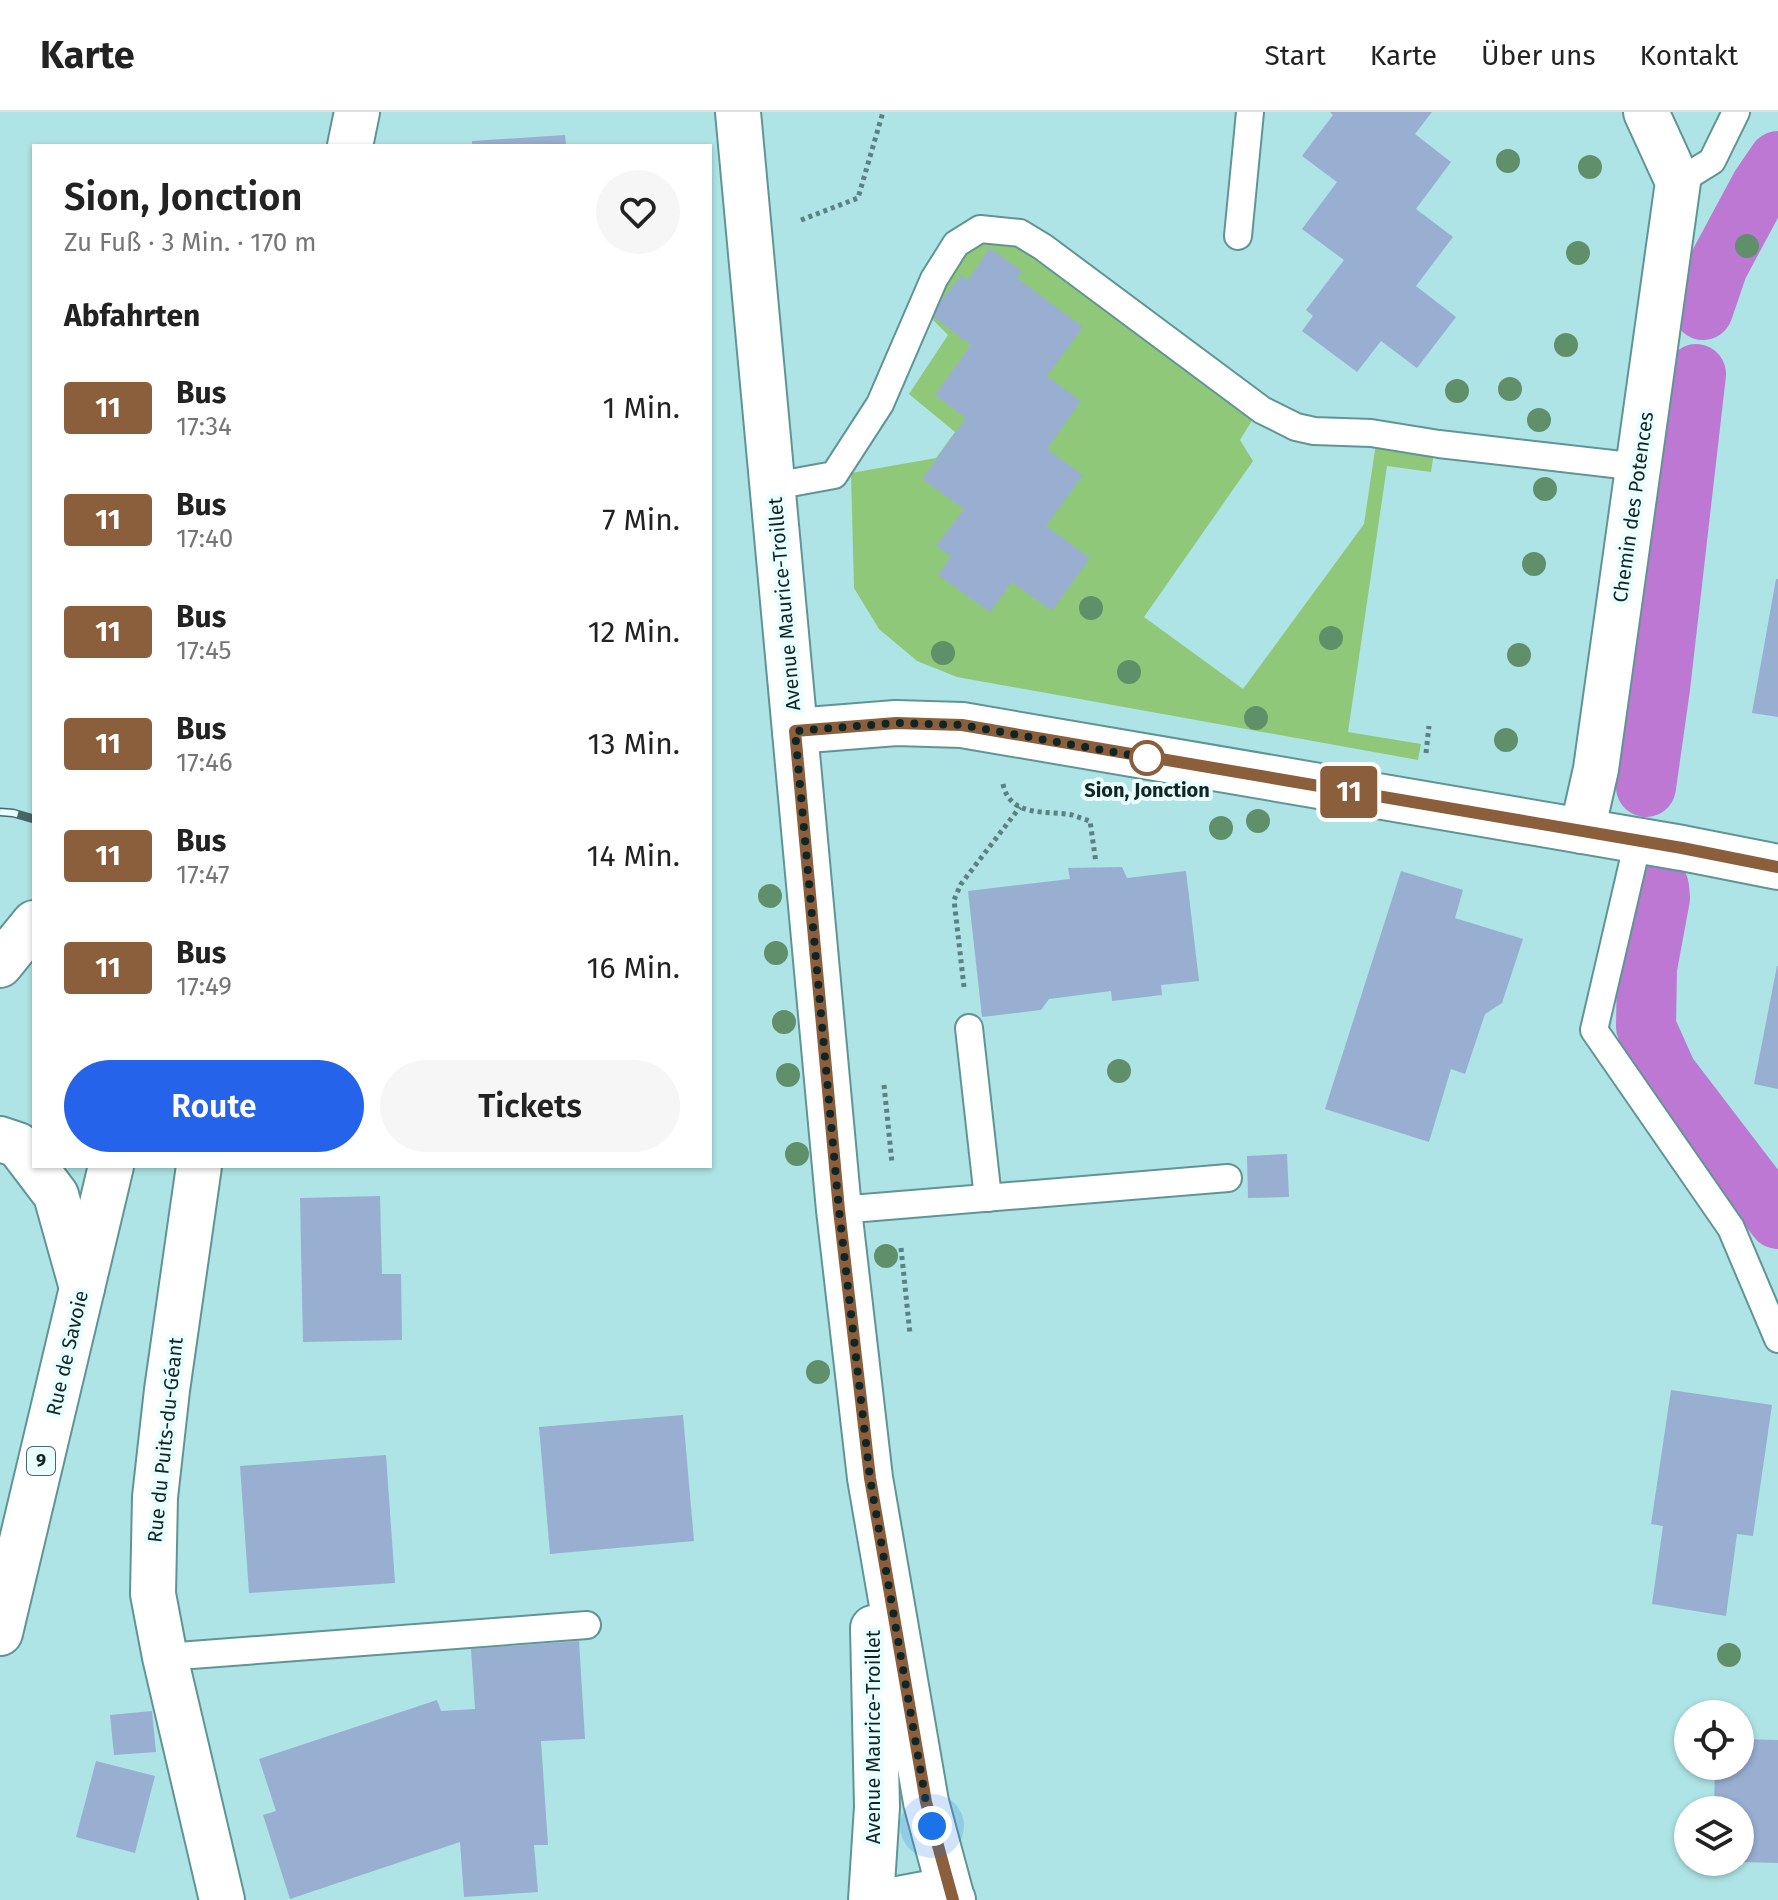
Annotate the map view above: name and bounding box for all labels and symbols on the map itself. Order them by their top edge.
street label: Chemin des Potences [1608,410,1658,604]
street label: Avenue Maurice-Troillet [763,496,805,712]
marker: Sion, Jonction [1130,741,1164,775]
line badge: 11 [1313,766,1385,818]
place label: Sion, Jonction [1084,778,1210,802]
street label: Rue de Savoie [41,1288,93,1418]
street label: Rue du Puits-du-Géant [142,1335,188,1544]
road number: 9 [27,1447,55,1475]
street label: Avenue Maurice-Troillet [861,1629,885,1844]
your location [912,1806,952,1846]

